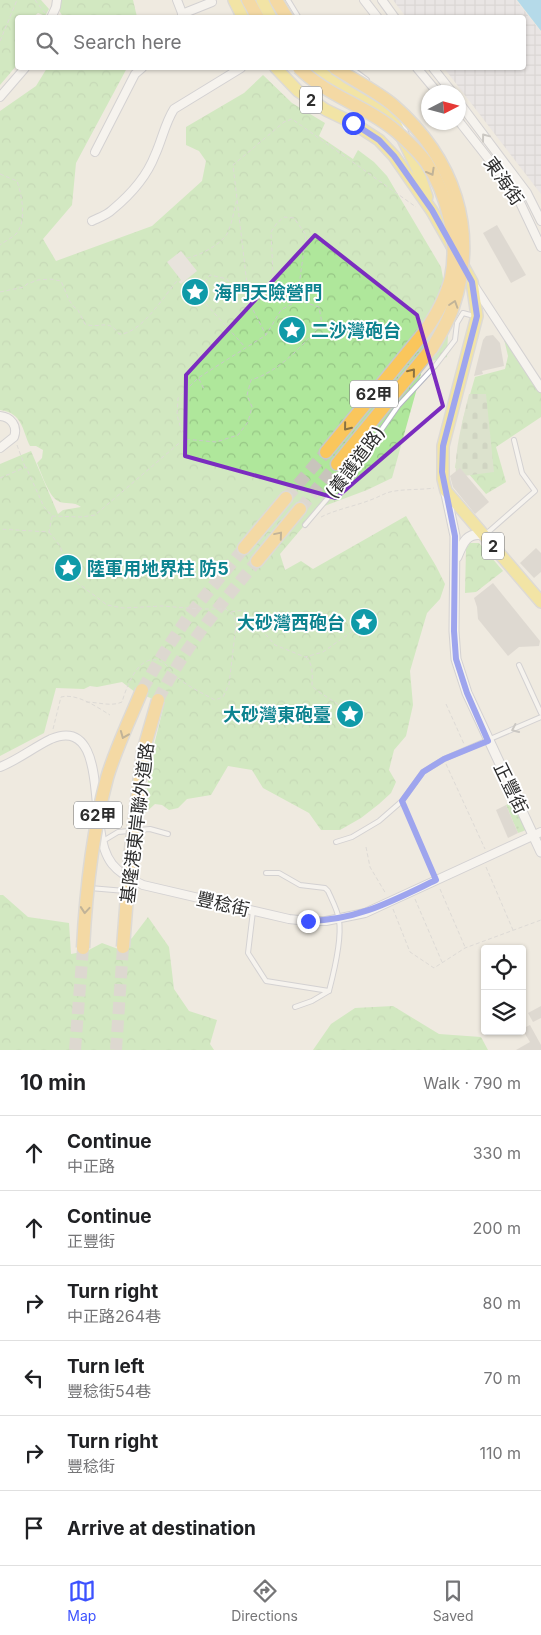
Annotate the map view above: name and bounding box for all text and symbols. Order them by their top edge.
search box [15,15,526,70]
icon: search [33,29,61,57]
text: Search here [73,31,182,54]
north arrow [421,85,466,130]
road number: 2 [300,86,322,114]
route start [342,112,365,135]
one-way arrow [482,133,491,143]
street label: 東海街 [480,153,528,209]
one-way arrow [425,167,435,176]
place icon: 海門天險營門 [180,277,210,307]
place label: 海門天險營門 [214,282,322,303]
one-way arrow [448,301,458,309]
place icon: 二沙灣砲台 [277,315,307,345]
place label: 二沙灣砲台 [311,320,401,341]
one-way arrow [406,369,414,378]
road number: 62甲 [350,380,398,408]
one-way arrow [344,421,352,430]
street label: (養護道路) [321,422,389,502]
one-way arrow [273,532,281,541]
road number: 2 [482,532,504,560]
place icon: 陸軍用地界柱 防5 [53,553,83,583]
place label: 陸軍用地界柱 防5 [87,558,229,579]
place icon: 大砂灣西砲台 [349,607,379,637]
place label: 大砂灣西砲台 [237,612,345,633]
place icon: 大砂灣東砲臺 [335,699,365,729]
place label: 大砂灣東砲臺 [223,704,331,725]
one-way arrow [511,723,520,734]
one-way arrow [119,730,130,739]
street label: 基隆港東岸聯外道路 [117,741,157,905]
street label: 正豐街 [490,759,532,817]
road number: 62甲 [74,802,122,828]
street label: 豐稔街 [194,888,252,920]
one-way arrow [80,906,91,914]
route end [297,910,320,933]
map controls [481,945,526,1035]
button: locate [481,945,526,990]
button: layers [481,990,526,1035]
text: 10 min [20,1070,86,1095]
text: Walk · 790 m [423,1073,521,1093]
text: Continue [67,1130,152,1153]
icon: ahead [20,1139,48,1167]
text: 330 m [473,1143,521,1163]
text: 中正路 [67,1156,115,1176]
text: Continue [67,1205,152,1228]
icon: ahead [20,1214,48,1242]
text: 200 m [473,1218,521,1238]
text: 正豐街 [67,1231,115,1251]
text: Turn right [67,1280,158,1303]
icon: right [20,1289,48,1317]
text: 80 m [482,1293,521,1313]
text: 中正路264巷 [67,1306,161,1326]
text: Turn left [67,1355,145,1378]
icon: left [20,1364,48,1392]
text: 70 m [484,1368,521,1388]
text: 豐稔街54巷 [67,1381,151,1401]
text: Turn right [67,1430,158,1453]
icon: right [20,1439,48,1467]
text: 110 m [479,1443,521,1463]
text: 豐稔街 [67,1456,115,1476]
icon: arrive [20,1514,48,1542]
text: Arrive at destination [67,1517,256,1540]
tab: Map [67,1577,96,1624]
tab: Directions [231,1577,298,1624]
tab: Saved [433,1577,474,1624]

